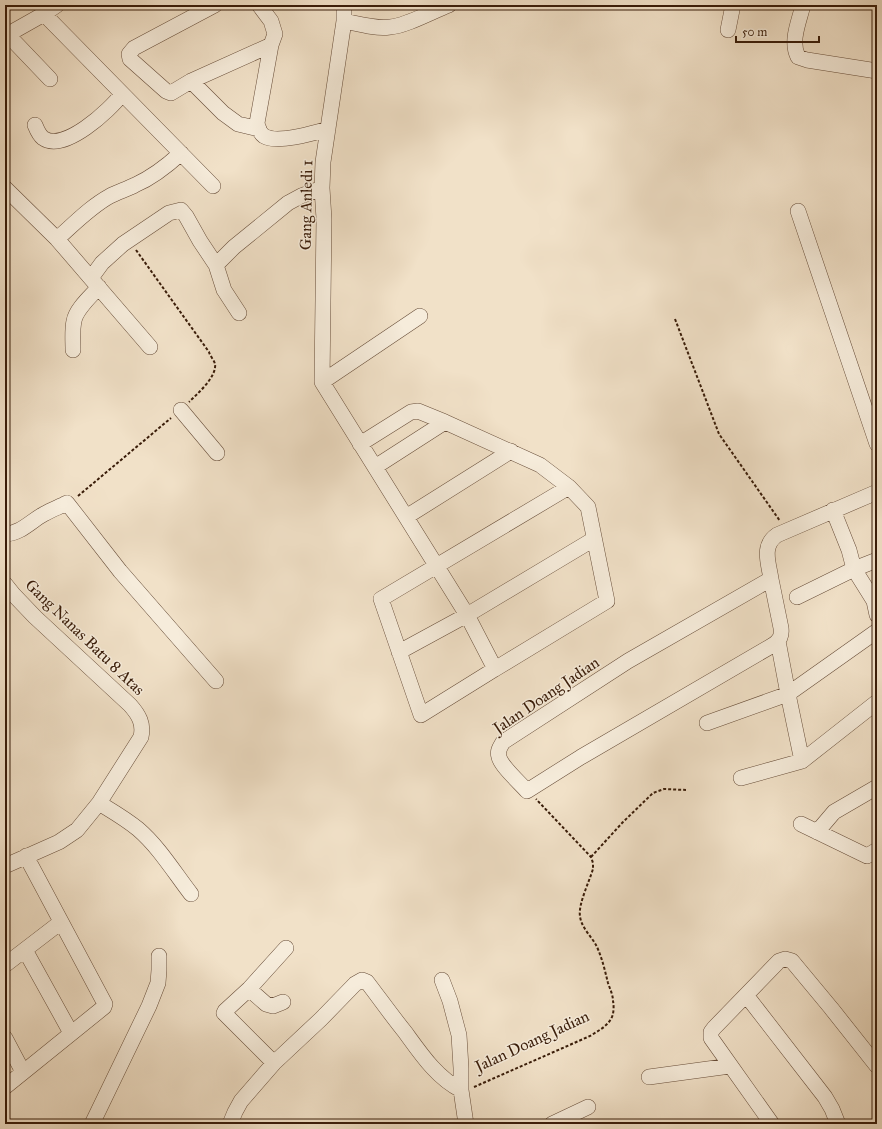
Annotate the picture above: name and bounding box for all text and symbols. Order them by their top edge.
scale bar [736,18,819,44]
text: 50 m [742,25,767,39]
street label: Gang Anledi 1 [296,160,317,250]
street label: Gang Nanas Batu 8 Atas [21,575,149,700]
street label: Jalan Doang Jadian [488,652,603,739]
street label: Jalan Doang Jadian [470,1006,593,1078]

